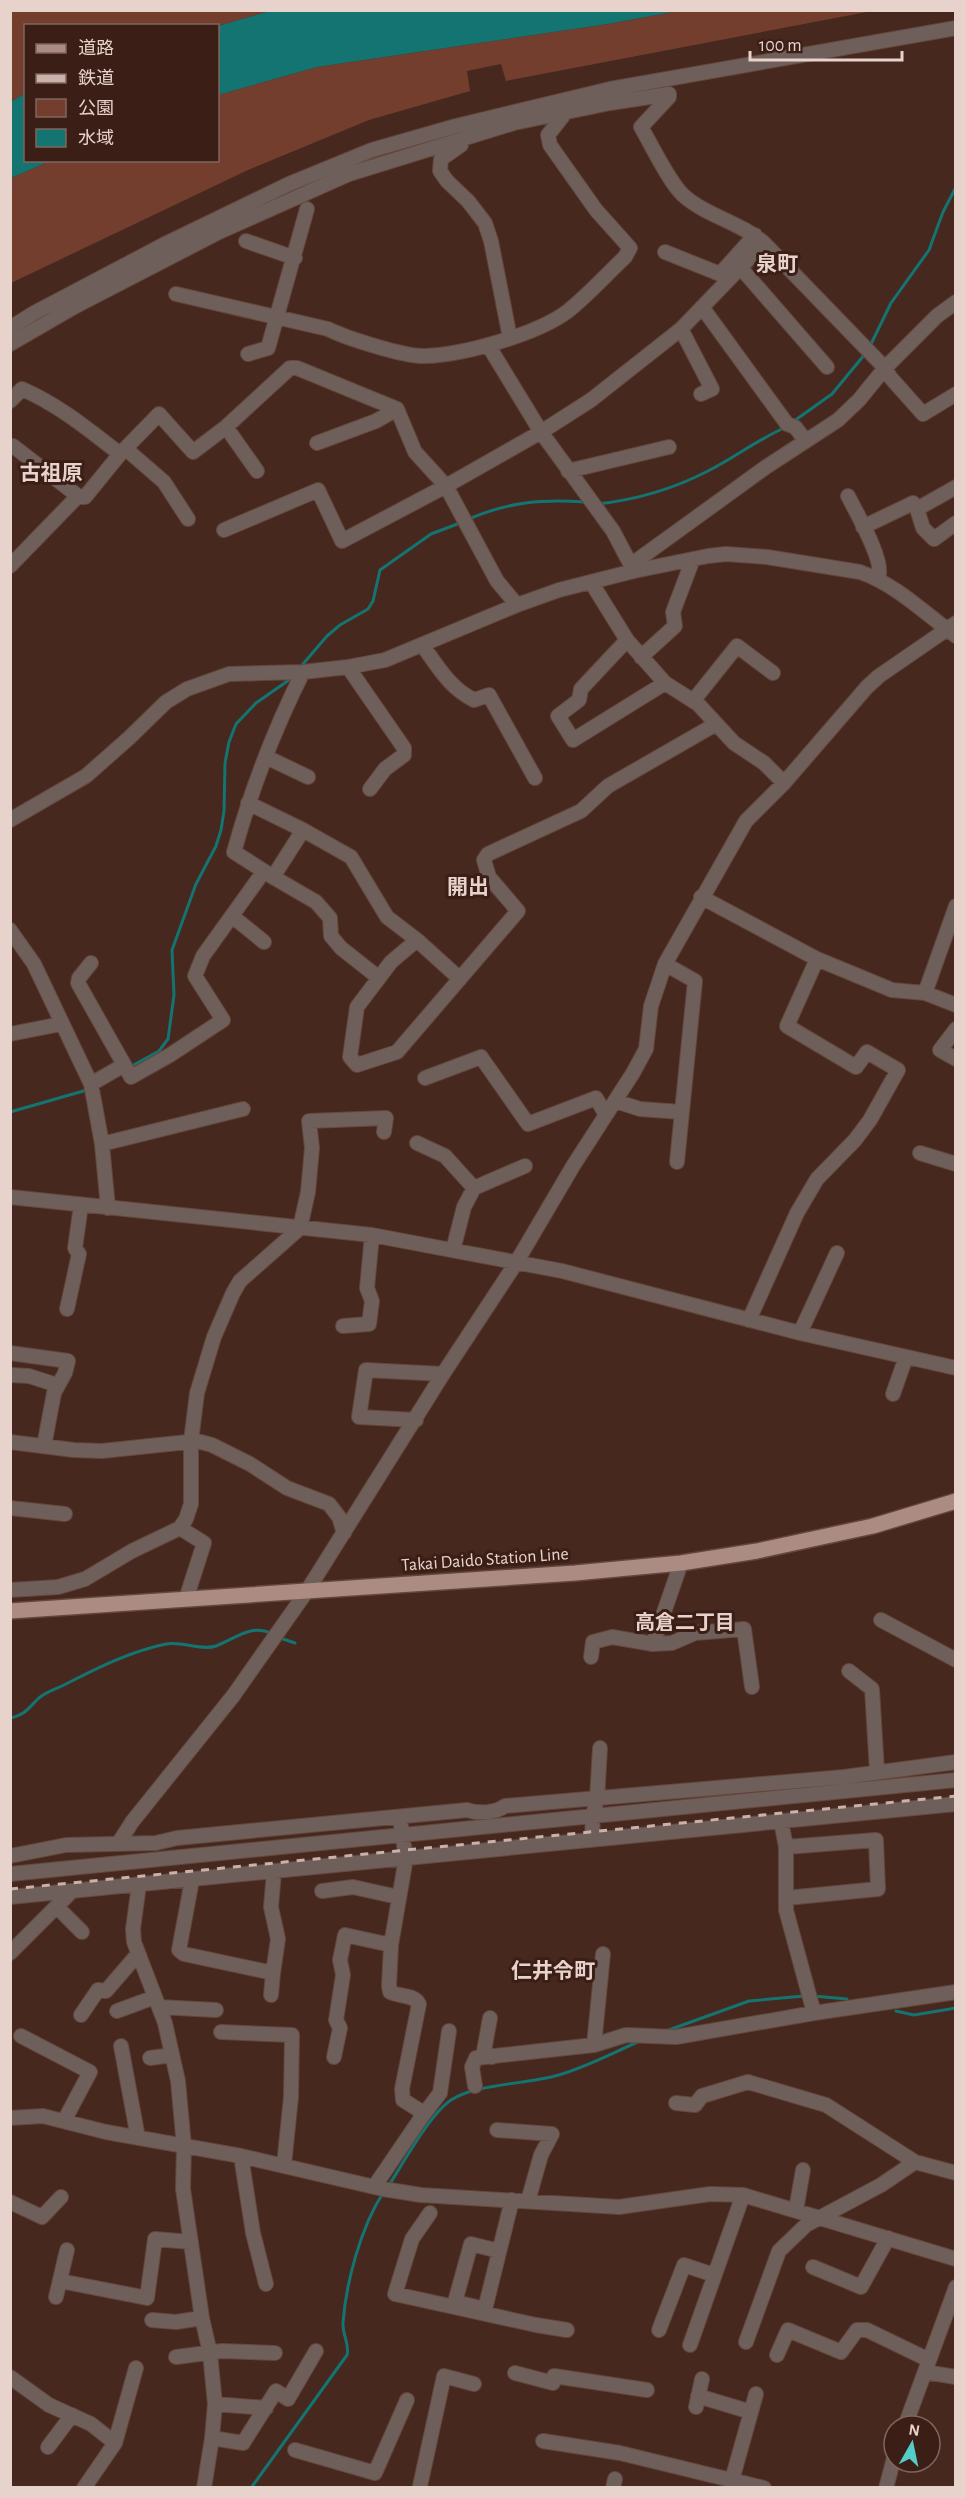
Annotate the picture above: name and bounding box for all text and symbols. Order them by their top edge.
legend [24,24,219,162]
scale bar [750,24,902,62]
text: 100 m [759,37,802,55]
text: 道路 [78,38,114,58]
text: 鉄道 [78,68,114,88]
text: 公園 [78,99,114,118]
text: 水域 [78,129,114,148]
district label: 泉町 [756,253,798,275]
district label: 古祖原 [20,462,83,484]
district label: 開出 [447,876,489,898]
street label: Takai Daido Station Line [401,1545,569,1575]
district label: 高倉二丁目 [635,1612,735,1633]
district label: 仁井令町 [511,1959,595,1982]
north arrow [882,2414,942,2474]
text: N [907,2421,921,2439]

